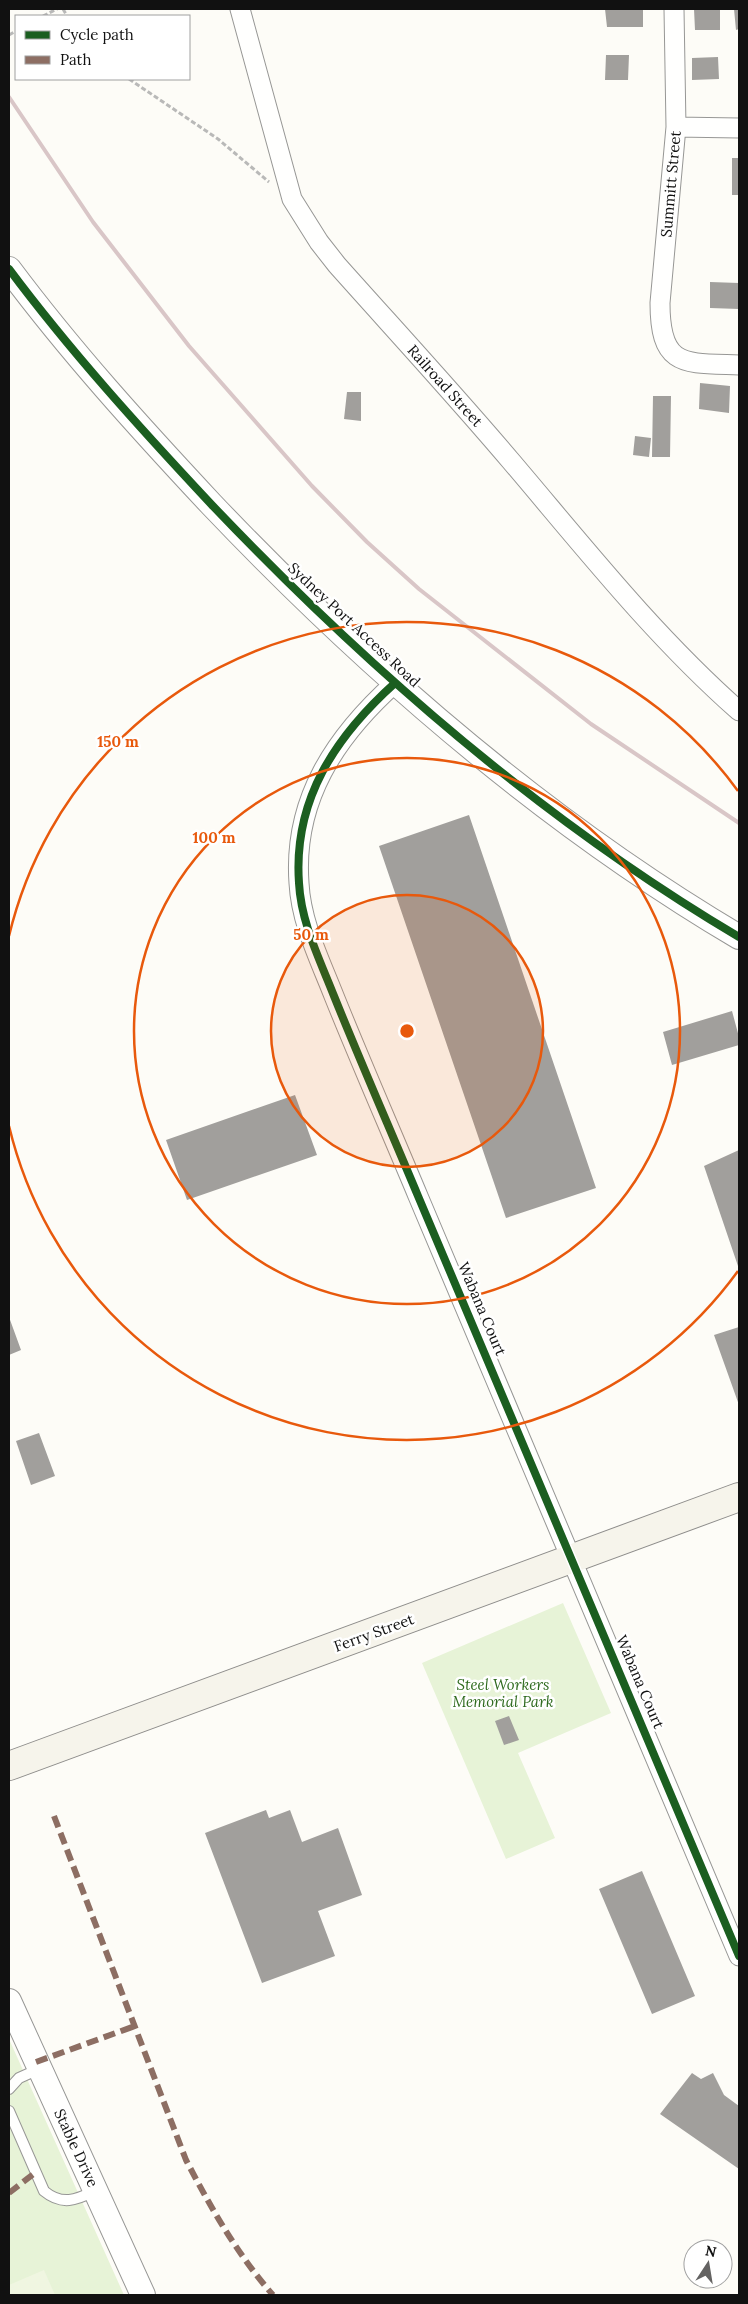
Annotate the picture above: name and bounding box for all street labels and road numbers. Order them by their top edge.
street label: Summitt Street [656,130,685,238]
street label: Railroad Street [404,341,487,431]
street label: Sydney Port Access Road [284,558,425,691]
street label: Wabana Court [454,1259,511,1359]
street label: Ferry Street [331,1609,417,1656]
street label: Wabana Court [612,1632,669,1732]
street label: Stable Drive [50,2106,103,2190]

